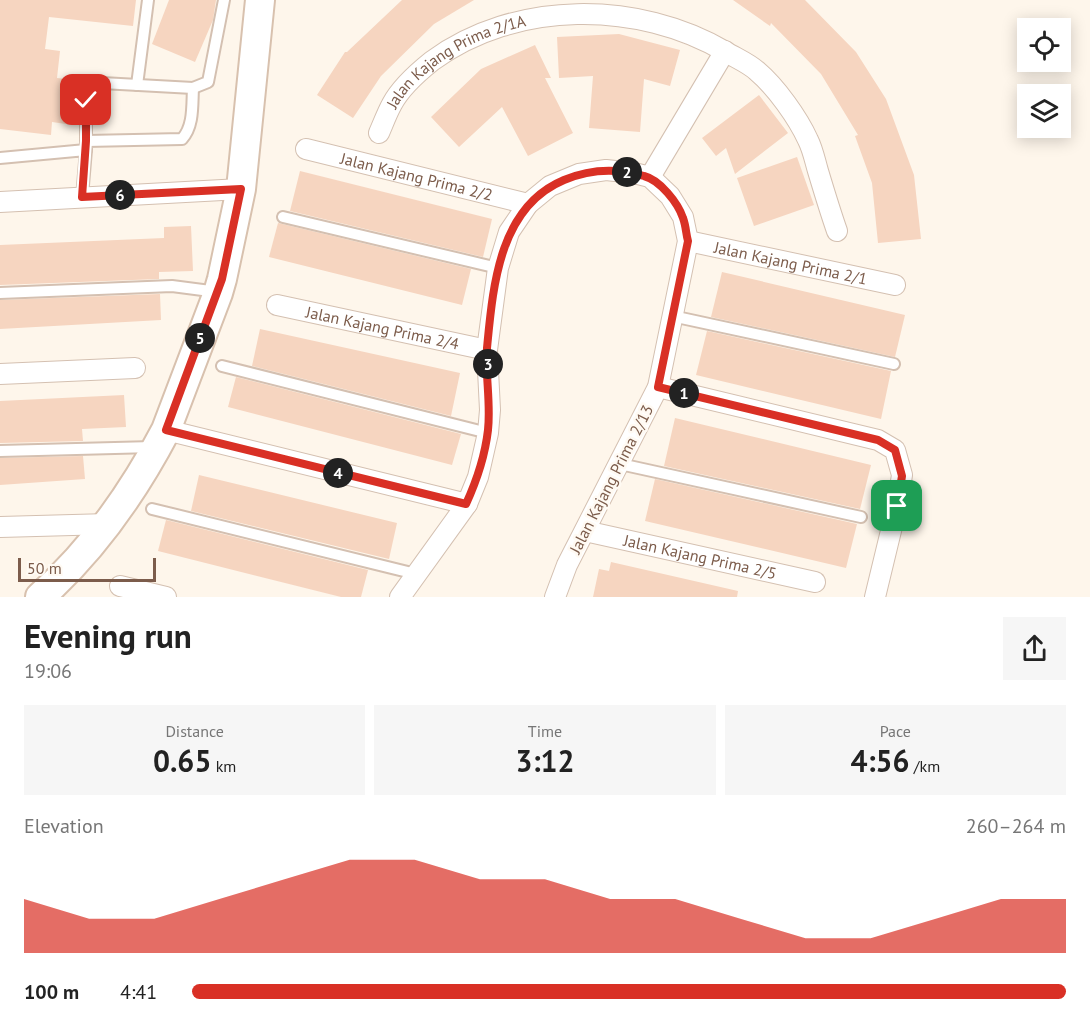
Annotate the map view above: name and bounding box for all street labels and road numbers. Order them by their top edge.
street label: Jalan Kajang Prima 2/1A [381,10,528,113]
street label: Jalan Kajang Prima 2/2 [338,148,495,205]
street label: Jalan Kajang Prima 2/1 [711,237,869,289]
street label: Jalan Kajang Prima 2/4 [303,301,461,354]
street label: Jalan Kajang Prima 2/13 [564,401,657,558]
street label: Jalan Kajang Prima 2/5 [621,530,778,583]

